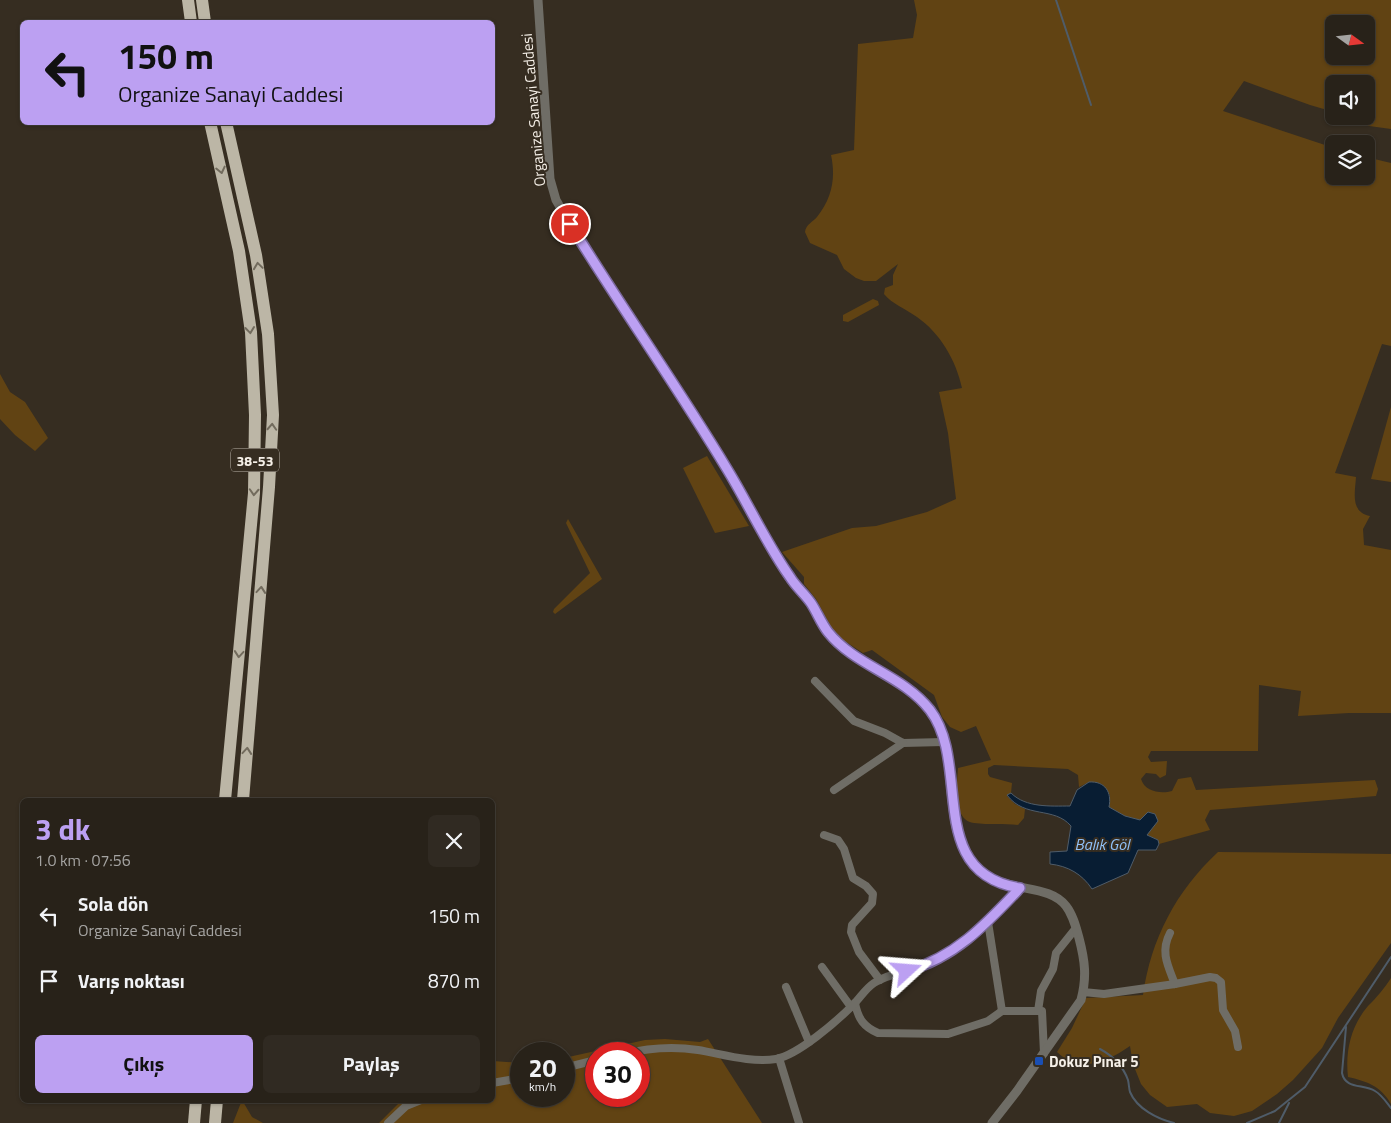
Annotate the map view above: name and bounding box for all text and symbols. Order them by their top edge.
north arrow [1325,15,1375,65]
map controls [1325,15,1375,185]
text: 150 m [118,29,214,83]
street label: Organize Sanayi Caddesi [515,33,551,187]
icon: left [35,40,100,105]
button: sound [1325,75,1375,125]
text: Organize Sanayi Caddesi [118,77,343,111]
button: layers [1325,135,1375,185]
one-way arrow [215,166,226,175]
pin [549,203,591,245]
icon: arrive [556,210,584,238]
one-way arrow [253,262,263,270]
one-way arrow [244,326,255,334]
one-way arrow [267,423,278,431]
road number: 38-53 [231,448,279,472]
one-way arrow [248,488,259,496]
one-way arrow [255,585,266,593]
one-way arrow [233,650,244,658]
one-way arrow [241,747,252,755]
text: 3 dk [35,806,90,852]
button: close [428,815,480,867]
water label: Balık Göl [1074,832,1131,856]
text: 1.0 km · 07:56 [35,848,131,872]
text: Sola dön [78,889,149,918]
text: 150 m [428,901,480,930]
icon: left [35,902,63,930]
text: Organize Sanayi Caddesi [78,918,242,942]
position arrow [880,944,932,996]
text: Varış noktası [78,966,185,995]
text: 870 m [428,966,480,995]
icon: arrive [35,967,63,995]
button: Çıkış [35,1035,253,1093]
button: Paylaş [263,1035,480,1093]
speed limit sign: 30 [585,1042,650,1107]
text: 20 [528,1049,557,1087]
place label: Dokuz Pınar 5 [1049,1050,1139,1073]
marker: Dokuz Pınar 5 [1033,1055,1045,1067]
text: km/h [529,1077,556,1096]

